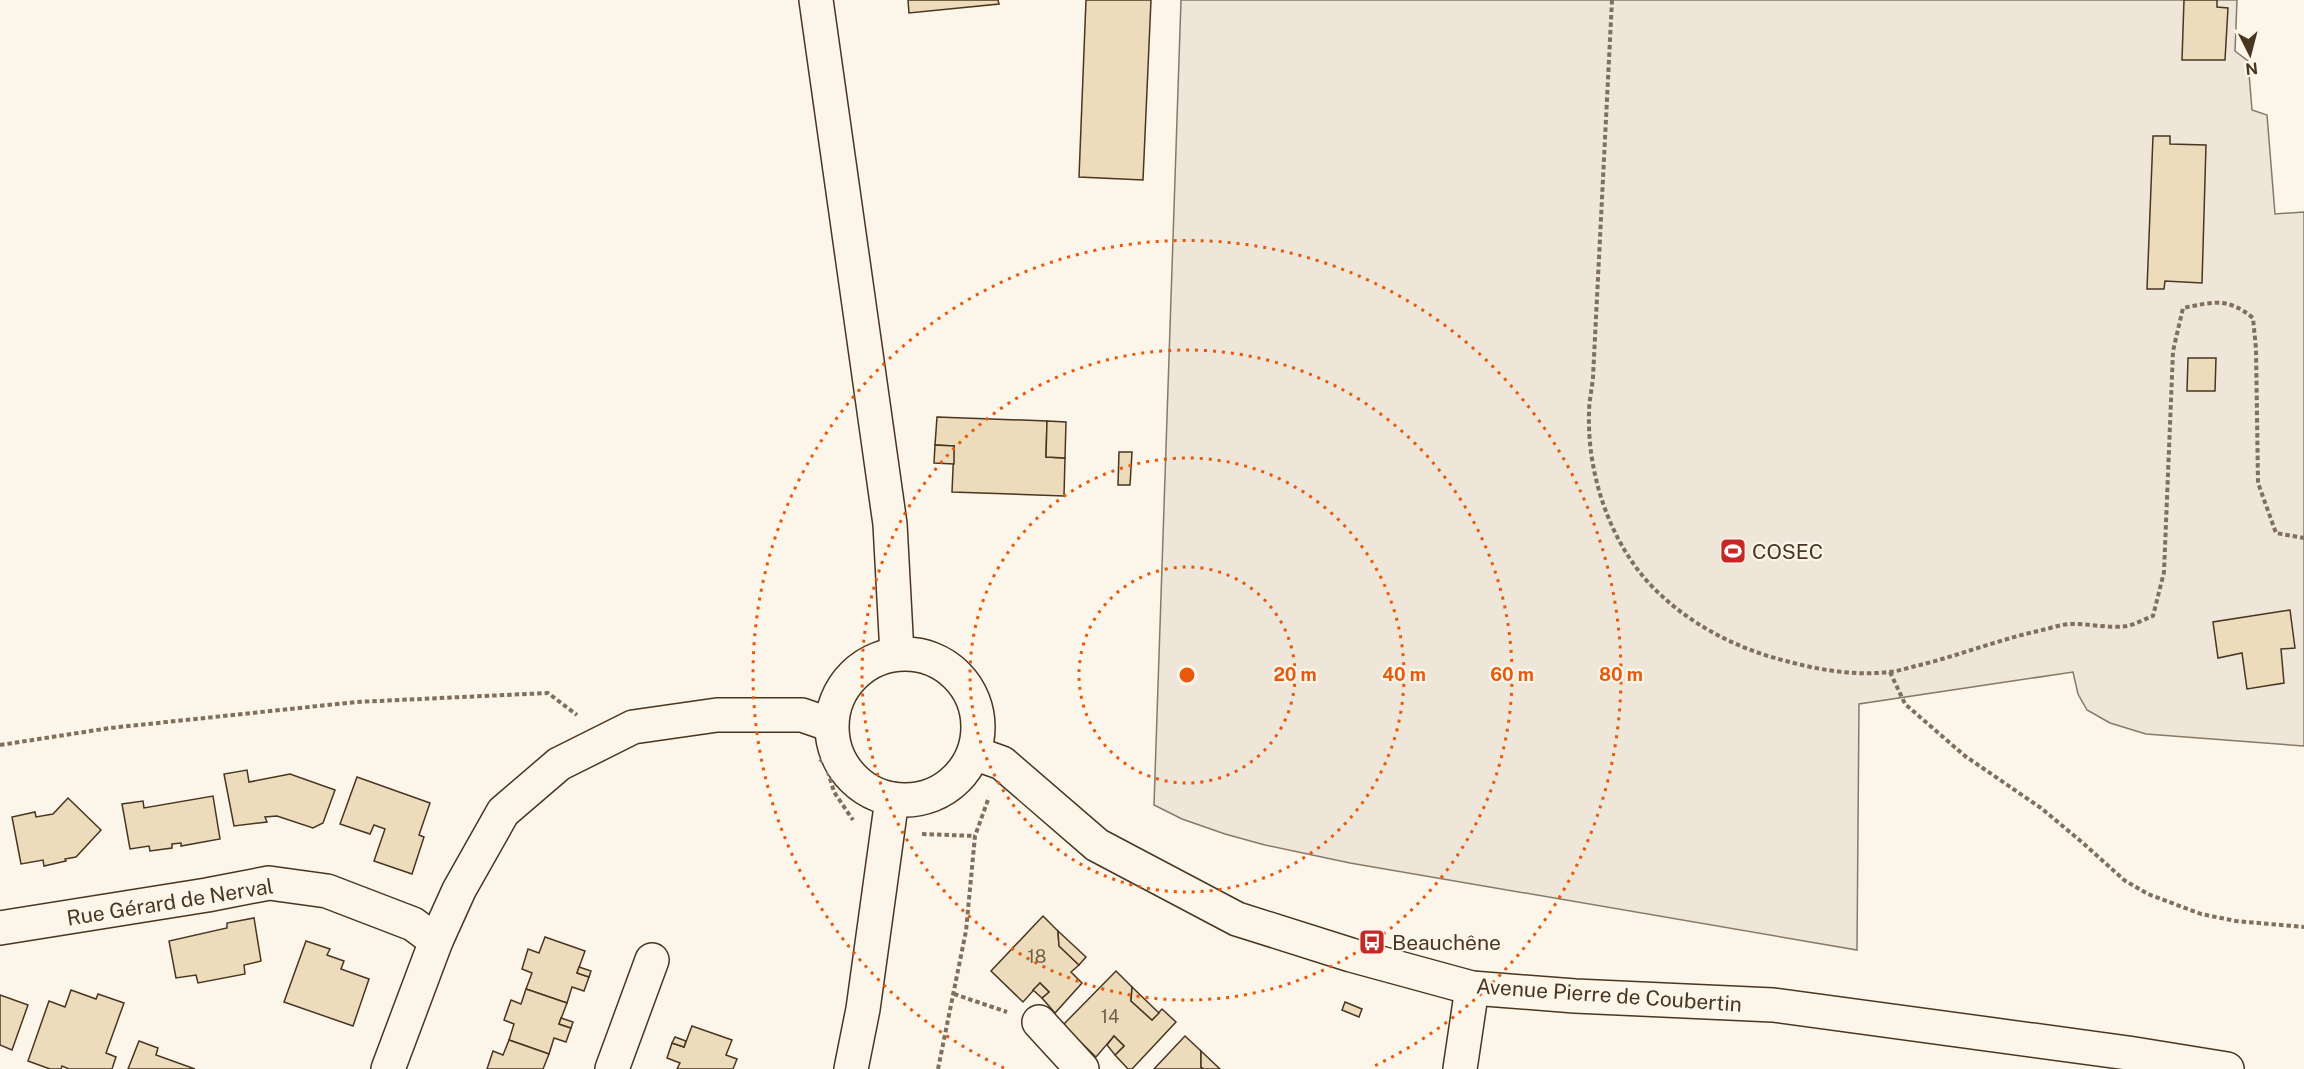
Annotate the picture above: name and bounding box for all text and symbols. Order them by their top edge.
north arrow [2220,24,2280,84]
text: N [2244,58,2259,79]
sports icon: COSEC [1718,536,1748,566]
place label: COSEC [1752,539,1823,564]
text: 20 m [1273,664,1317,685]
text: 40 m [1382,664,1426,685]
text: 60 m [1490,664,1534,685]
text: 80 m [1599,664,1643,685]
centre of rings [1177,665,1197,685]
street label: Rue Gérard de Nerval [65,873,275,931]
bus stop icon: Beauchêne [1357,927,1387,957]
place label: Beauchêne [1392,930,1501,955]
house number: 18 [1028,946,1046,967]
street label: Avenue Pierre de Coubertin [1475,973,1743,1017]
house number: 14 [1101,1006,1119,1027]

